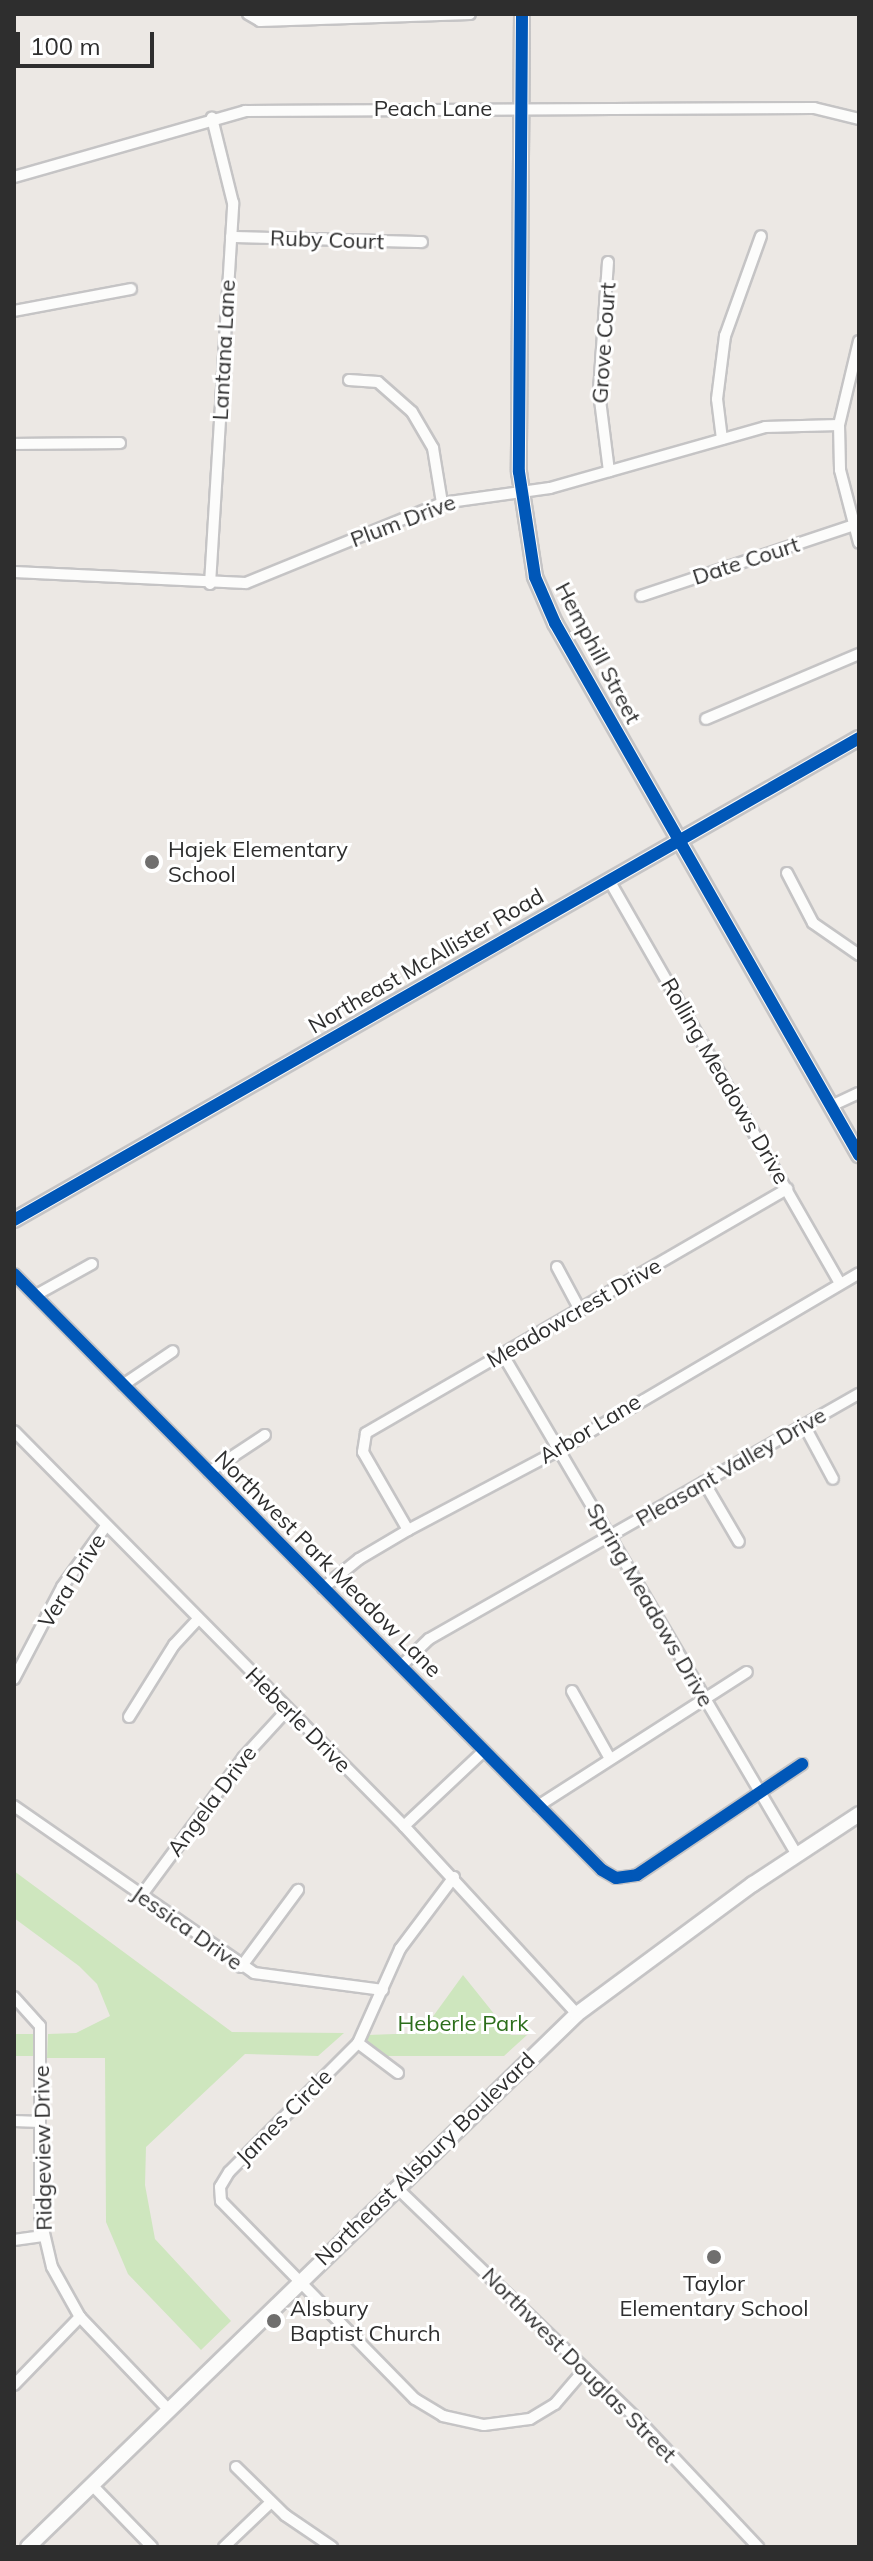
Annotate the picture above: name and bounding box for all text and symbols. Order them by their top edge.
scale bar [20,16,158,66]
text: 100 m [30,31,101,61]
street label: Peach Lane [374,96,492,122]
street label: Ruby Court [269,225,385,255]
street label: Lantana Lane [207,279,241,421]
street label: Grove Court [587,282,621,404]
street label: Plum Drive [347,489,459,553]
street label: Date Court [689,531,803,591]
street label: Hemphill Street [550,578,646,728]
place label: Hajek Elementary School [168,836,348,888]
marker: Hajek Elementary School [143,853,161,871]
street label: Northeast McAllister Road [304,883,548,1039]
street label: Rolling Meadows Drive [655,973,795,1189]
street label: Meadowcrest Drive [482,1252,666,1374]
street label: Arbor Lane [534,1388,646,1470]
street label: Pleasant Valley Drive [631,1402,831,1532]
street label: Northwest Park Meadow Lane [209,1445,447,1683]
street label: Spring Meadows Drive [581,1499,719,1711]
street label: Vera Drive [33,1529,111,1633]
street label: Heberle Drive [240,1662,356,1778]
street label: Angela Drive [162,1740,262,1862]
street label: Jessica Drive [127,1880,247,1976]
park label: Heberle Park [397,2011,529,2037]
street label: Northeast Alsbury Boulevard [310,2047,540,2271]
street label: James Circle [231,2064,337,2170]
street label: Ridgeview Drive [28,2065,58,2231]
marker: Taylor Elementary School [705,2248,723,2266]
street label: Northwest Douglas Street [476,2262,682,2468]
place label: Taylor Elementary School [619,2270,809,2322]
place label: Alsbury Baptist Church [290,2295,441,2346]
marker: Alsbury Baptist Church [265,2312,283,2330]

